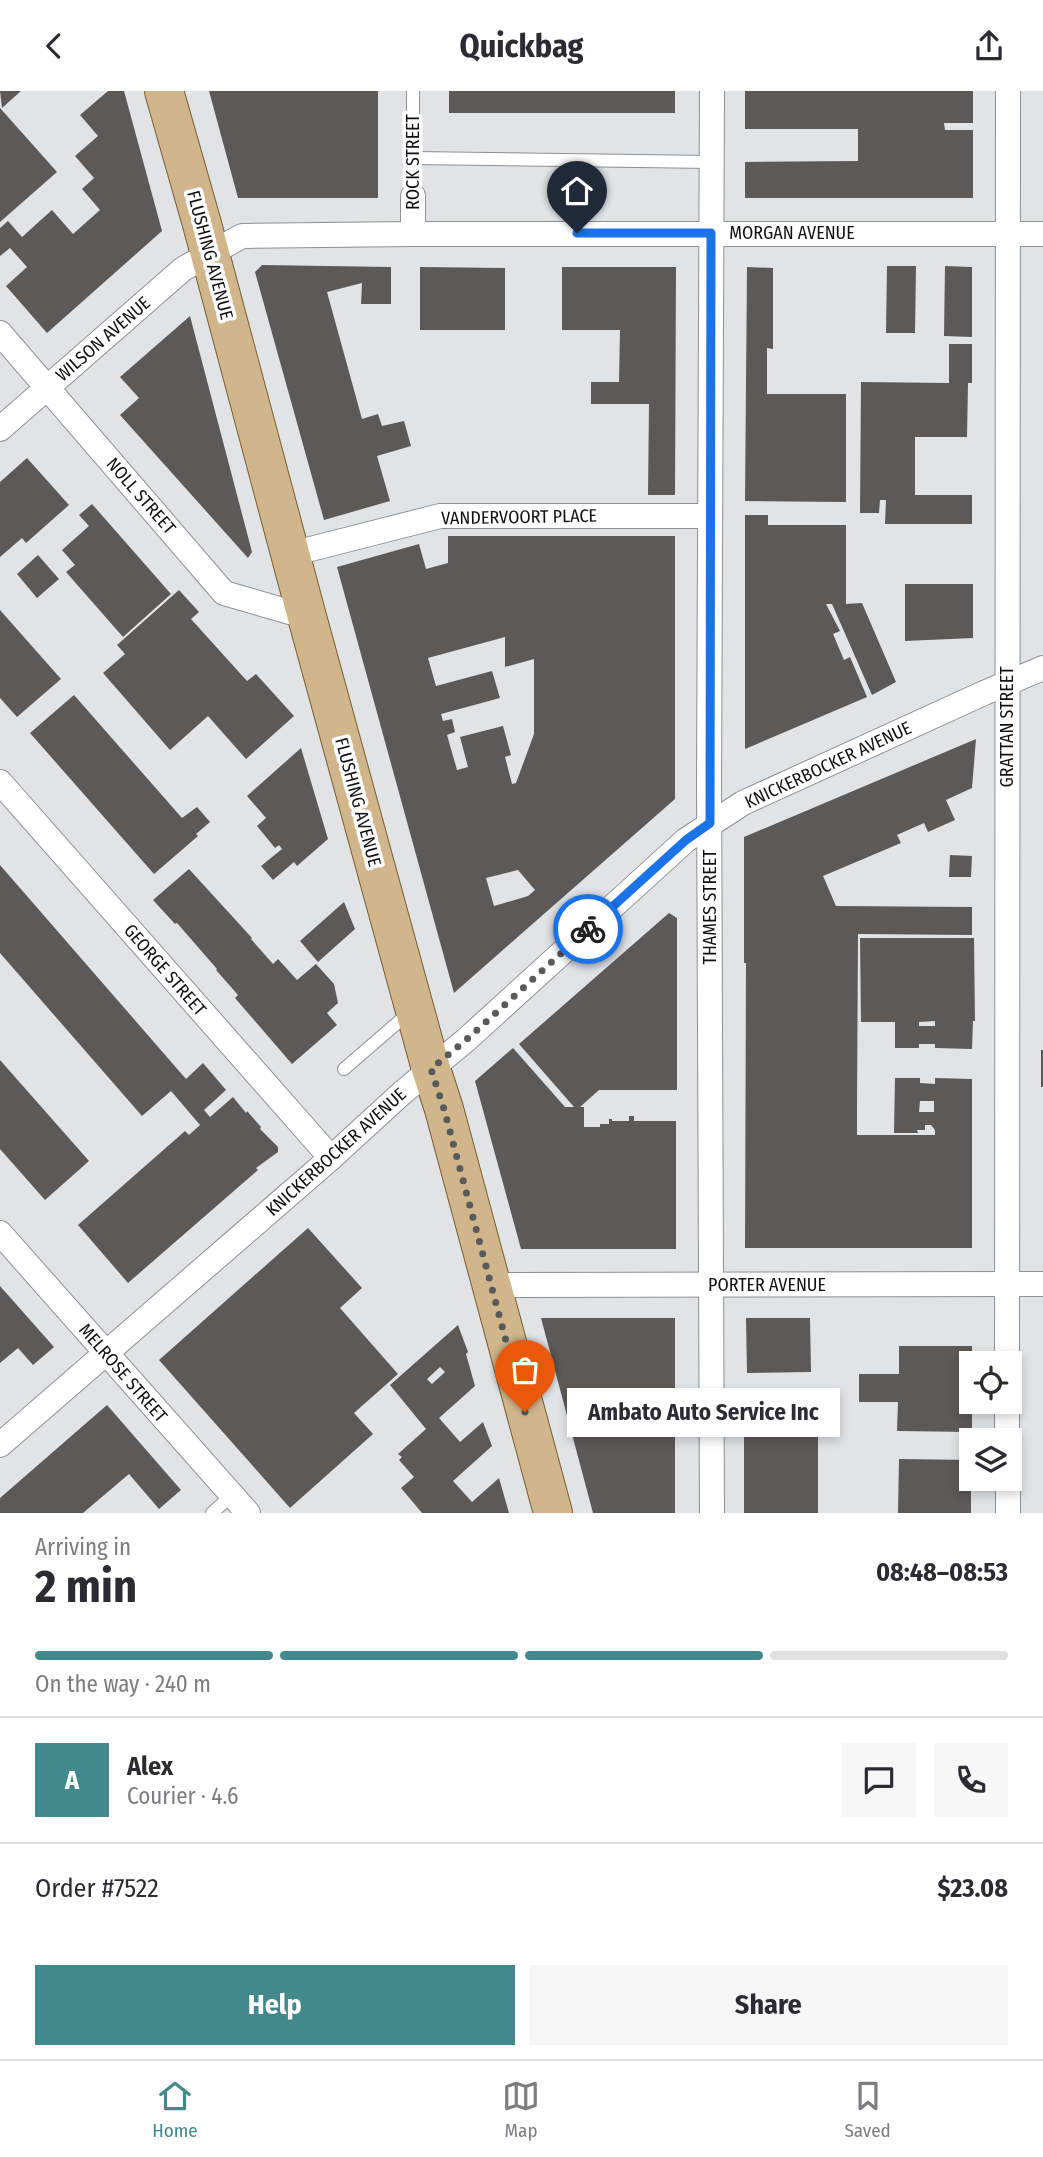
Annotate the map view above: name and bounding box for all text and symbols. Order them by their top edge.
icon: back [35,27,73,65]
text: Quickbag [460,27,583,65]
icon: share [970,27,1008,65]
street label: ROCK STREET [402,113,424,210]
pin [547,161,607,233]
icon: home [558,172,596,210]
street label: FLUSHING AVENUE [182,188,238,322]
street label: MORGAN AVENUE [729,222,855,244]
street label: WILSON AVENUE [51,292,155,386]
street label: NOLL STREET [102,453,181,539]
street label: VANDERVOORT PLACE [441,505,597,529]
street label: GRATTAN STREET [996,666,1018,787]
street label: KNICKERBOCKER AVENUE [741,717,915,813]
street label: FLUSHING AVENUE [330,735,386,869]
street label: THAMES STREET [699,849,721,964]
courier [553,894,623,964]
icon: bike [569,910,607,948]
street label: GEORGE STREET [119,920,211,1021]
street label: KNICKERBOCKER AVENUE [261,1083,411,1221]
street label: PORTER AVENUE [708,1274,826,1296]
street label: MELROSE STREET [74,1319,172,1427]
pin [495,1340,555,1412]
icon: bag [506,1351,544,1389]
map controls [959,1351,1022,1491]
button: locate [959,1351,1022,1414]
callout: Ambato Auto Service Inc [567,1387,840,1437]
text: Ambato Auto Service Inc [588,1398,819,1426]
button: layers [959,1428,1022,1491]
text: Arriving in [35,1533,131,1561]
text: 08:48–08:53 [876,1557,1008,1588]
text: 2 min [35,1559,137,1614]
text: On the way · 240 m [35,1670,211,1698]
button: chat [842,1743,916,1817]
button: phone [934,1743,1008,1817]
text: Alex [127,1751,173,1782]
text: A [65,1765,79,1796]
text: Courier · 4.6 [127,1782,238,1810]
text: Order #7522 [35,1873,159,1904]
text: $23.08 [937,1873,1008,1904]
button: Help [35,1965,515,2045]
button: Share [529,1965,1008,2045]
tab: Home [152,2077,198,2142]
tab: Map [502,2077,540,2142]
tab: Saved [844,2077,891,2142]

